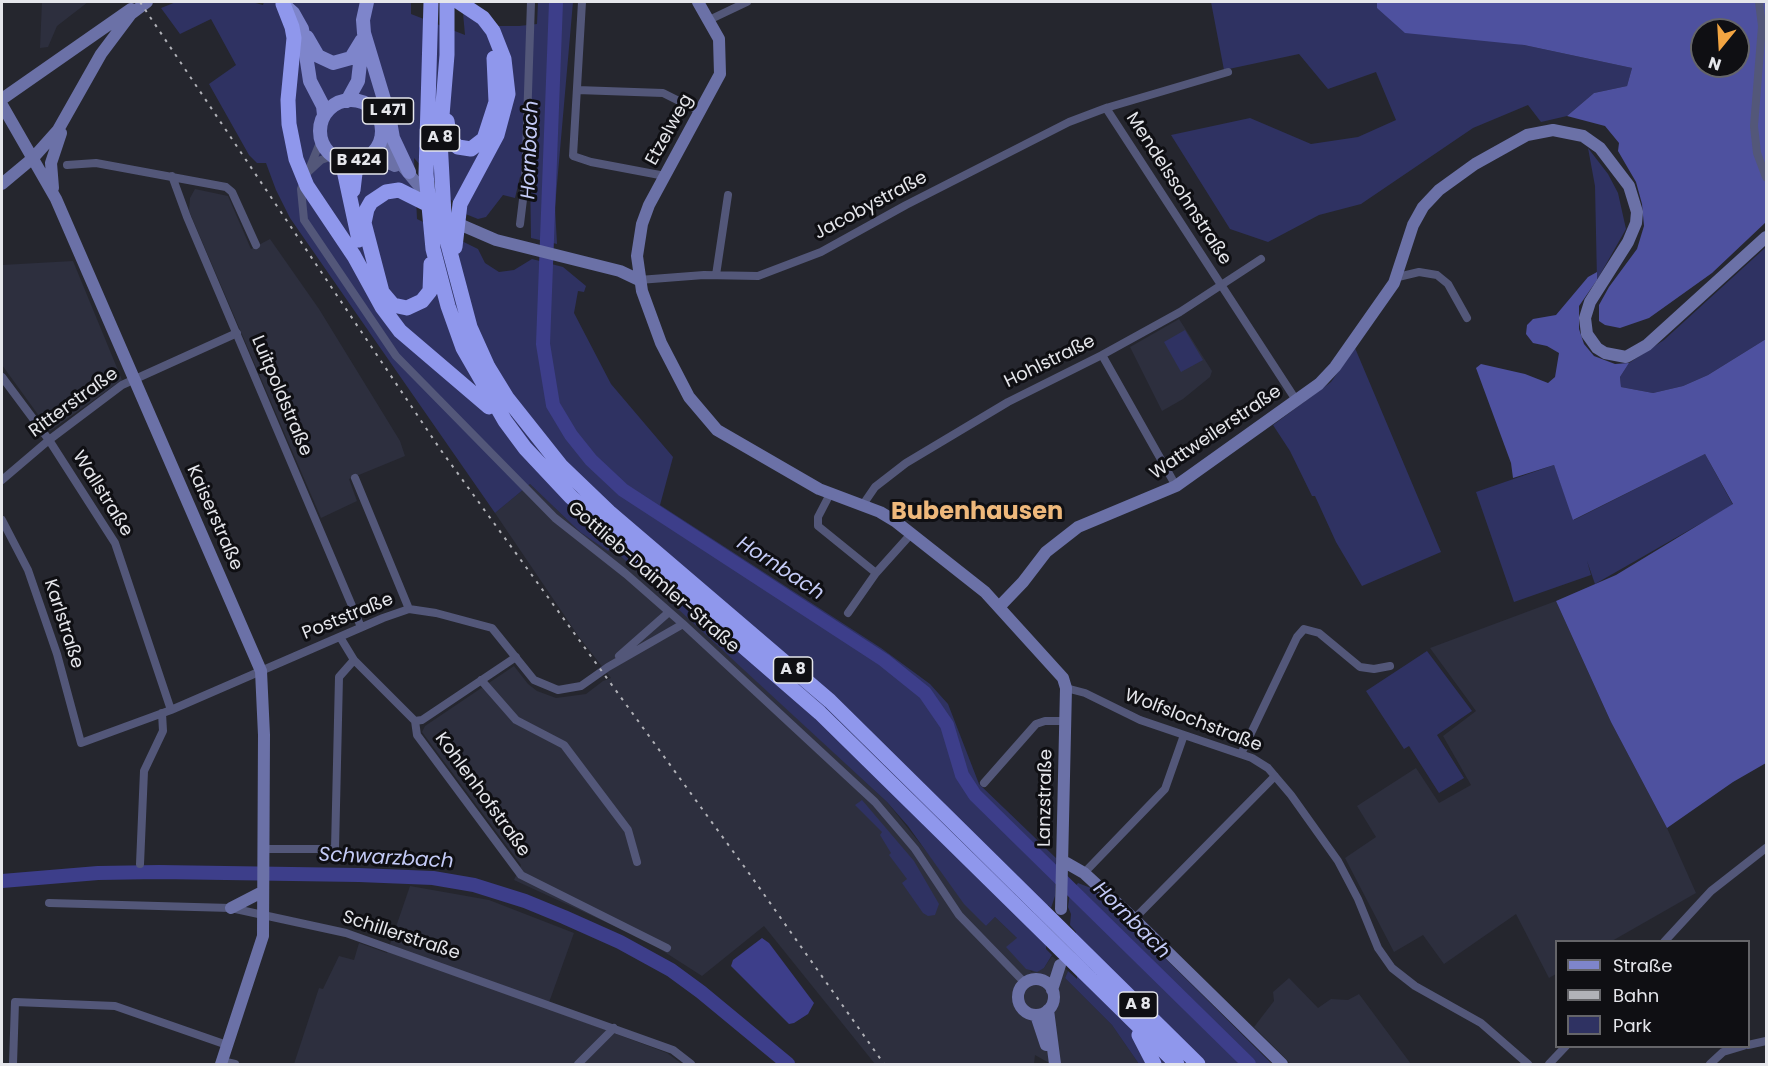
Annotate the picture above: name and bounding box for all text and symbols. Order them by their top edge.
north arrow [1690,18,1750,78]
text: N [1706,51,1724,76]
street label: Etzelweg [642,91,698,169]
road number: L 471 [362,98,414,124]
water label: Hornbach [517,100,545,200]
street label: Mendelssohnstraße [1121,109,1235,269]
road number: A 8 [420,125,460,151]
road number: B 424 [330,148,388,174]
street label: Jacobystraße [811,167,931,245]
street label: Hohlstraße [1001,331,1099,393]
street label: Luitpoldstraße [246,332,316,460]
street label: Ritterstraße [25,364,123,442]
street label: Wattweilerstraße [1146,381,1286,485]
street label: Wallstraße [67,447,137,541]
street label: Kaiserstraße [181,462,247,574]
street label: Gottlieb-Daimler-Straße [563,498,743,658]
district label: Bubenhausen [891,499,1063,527]
water label: Hornbach [732,532,828,606]
street label: Karlstraße [38,577,88,671]
street label: Poststraße [299,589,397,645]
road number: A 8 [774,657,812,683]
street label: Wolfslochstraße [1121,685,1265,757]
street label: Kohlenhofstraße [430,729,534,861]
street label: Lanzstraße [1034,749,1058,847]
water label: Schwarzbach [318,843,454,875]
water label: Hornbach [1088,878,1174,964]
street label: Schillerstraße [339,907,463,965]
legend [1555,940,1750,1048]
text: Straße [1613,953,1672,978]
text: Bahn [1613,983,1659,1008]
road number: A 8 [1118,992,1158,1018]
text: Park [1613,1013,1652,1038]

